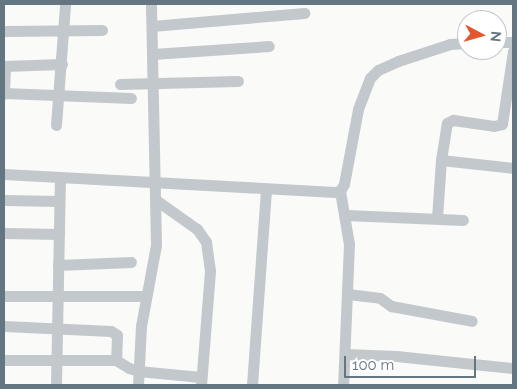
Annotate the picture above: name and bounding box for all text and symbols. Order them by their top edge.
north arrow [457,10,507,60]
text: N [487,30,504,43]
scale bar [347,346,480,378]
text: 100 m [352,356,394,374]

